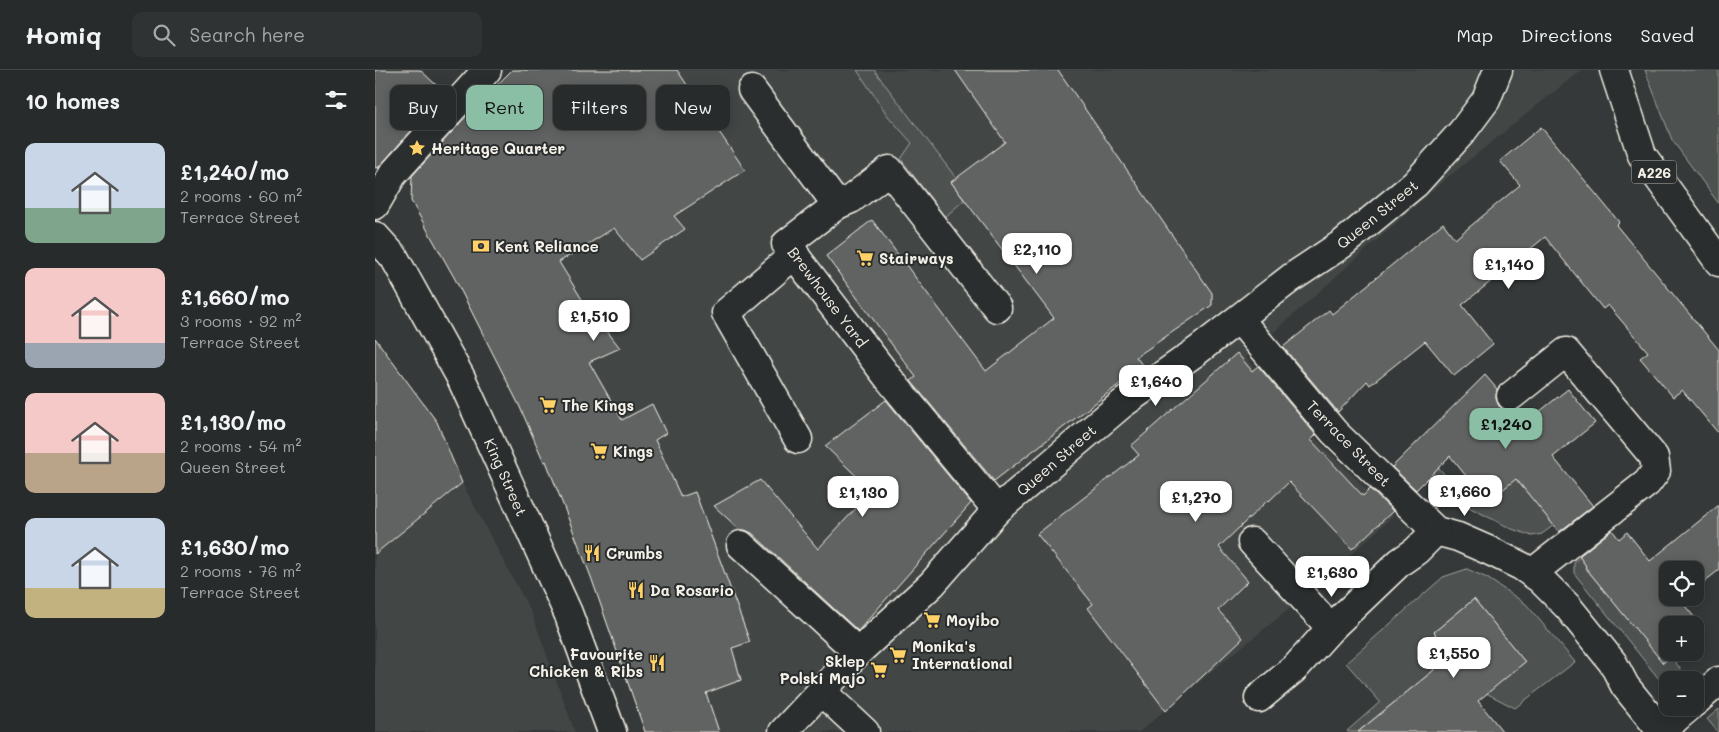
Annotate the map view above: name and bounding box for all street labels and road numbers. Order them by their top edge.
road number: A226 [1631,160,1677,184]
street label: Queen Street [1332,175,1422,253]
street label: Brewhouse Yard [784,243,872,351]
street label: Terrace Street [1303,396,1395,490]
street label: Queen Street [1012,420,1100,500]
street label: King Street [480,435,532,519]

